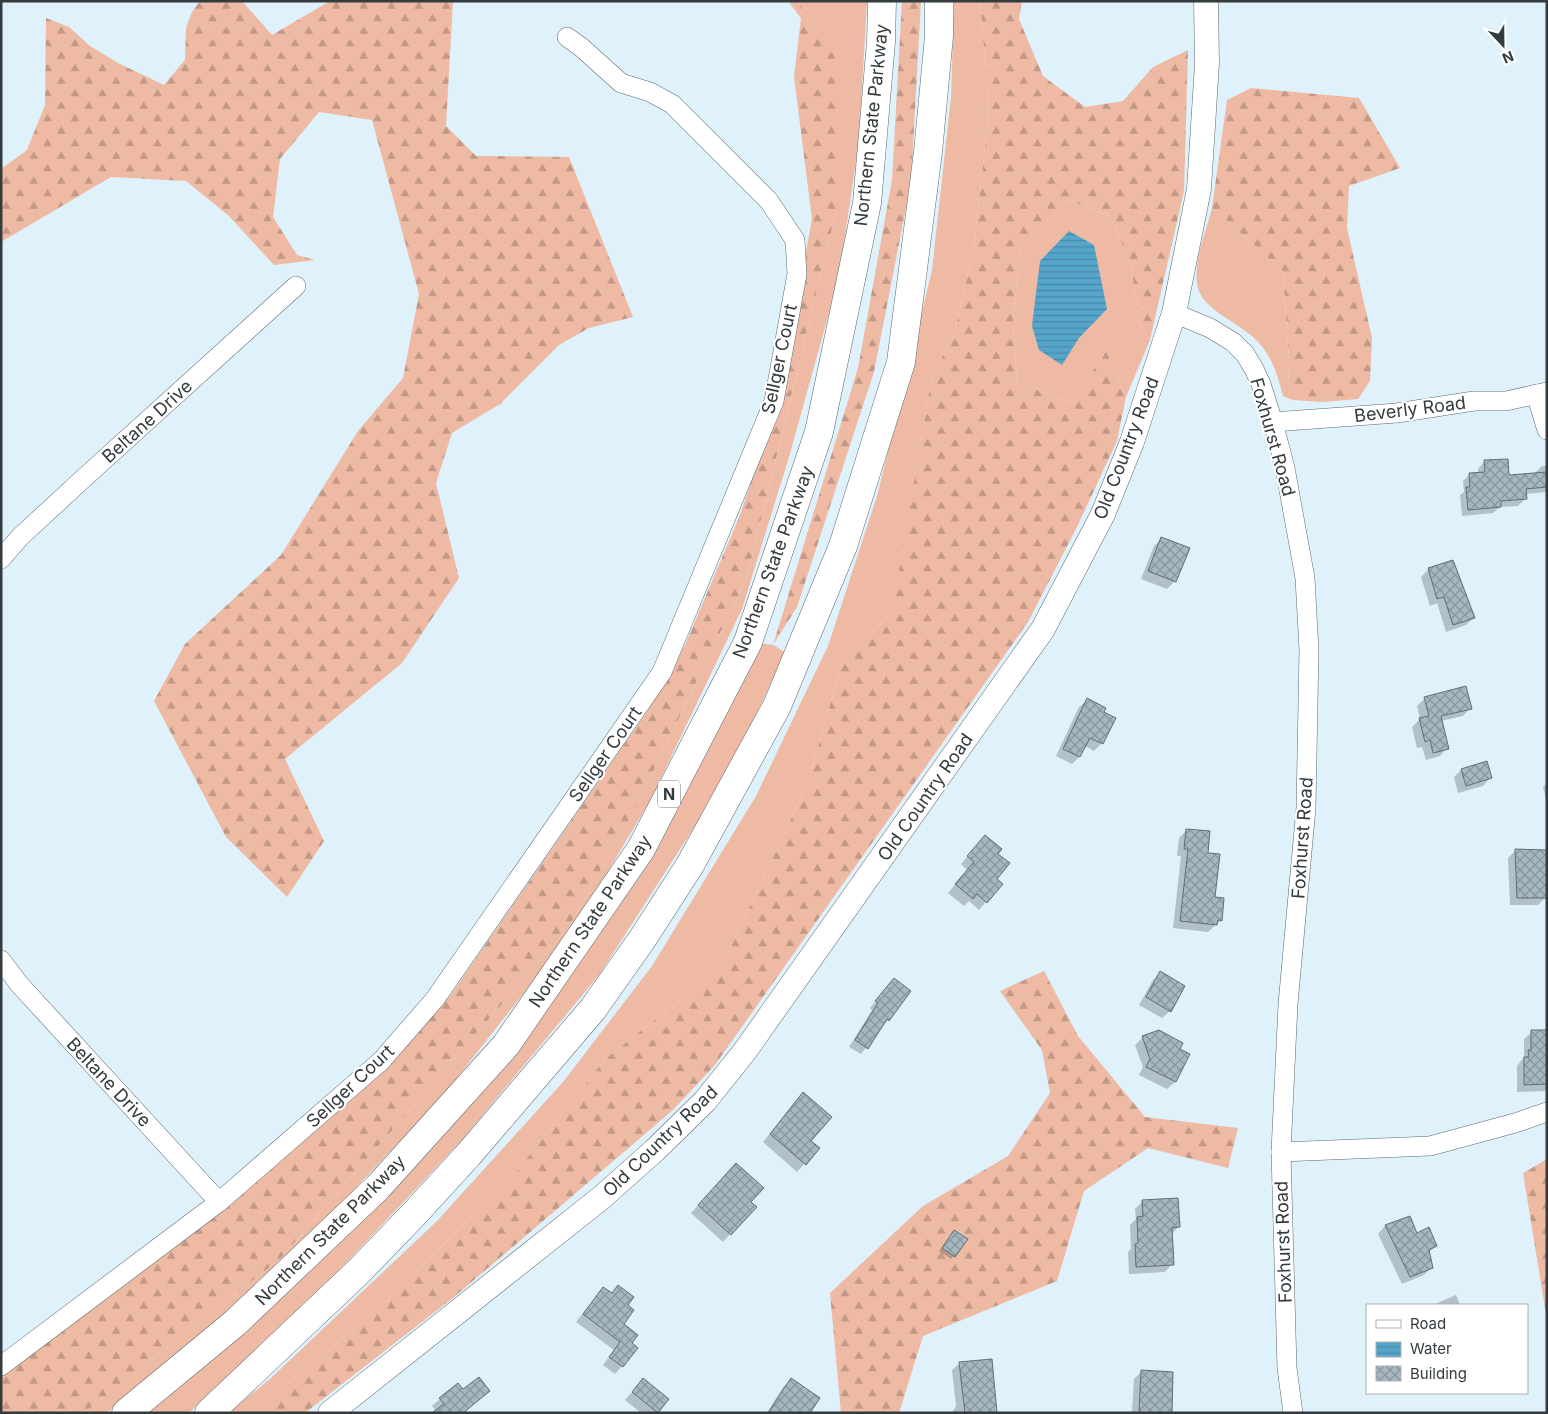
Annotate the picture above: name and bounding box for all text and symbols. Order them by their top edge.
north arrow [1478,20,1528,70]
street label: Northern State Parkway [850,23,892,227]
text: N [1500,48,1516,67]
street label: Sellger Court [757,302,801,416]
street label: Old Country Road [1089,374,1163,522]
street label: Beltane Drive [98,375,196,467]
street label: Foxhurst Road [1246,375,1300,499]
street label: Beverly Road [1353,392,1467,426]
street label: Northern State Parkway [728,463,818,661]
street label: Sellger Court [564,702,646,806]
street label: Old Country Road [873,729,977,865]
street label: Foxhurst Road [1287,776,1317,900]
road number: N [658,781,680,808]
street label: Northern State Parkway [524,831,656,1011]
street label: Beltane Drive [63,1033,155,1131]
street label: Sellger Court [302,1040,398,1132]
street label: Old Country Road [598,1081,722,1201]
street label: Northern State Parkway [251,1151,409,1309]
street label: Foxhurst Road [1270,1181,1296,1303]
legend [1366,1304,1528,1394]
text: Road [1410,1314,1446,1333]
text: Water [1410,1339,1452,1358]
text: Building [1410,1364,1467,1383]

